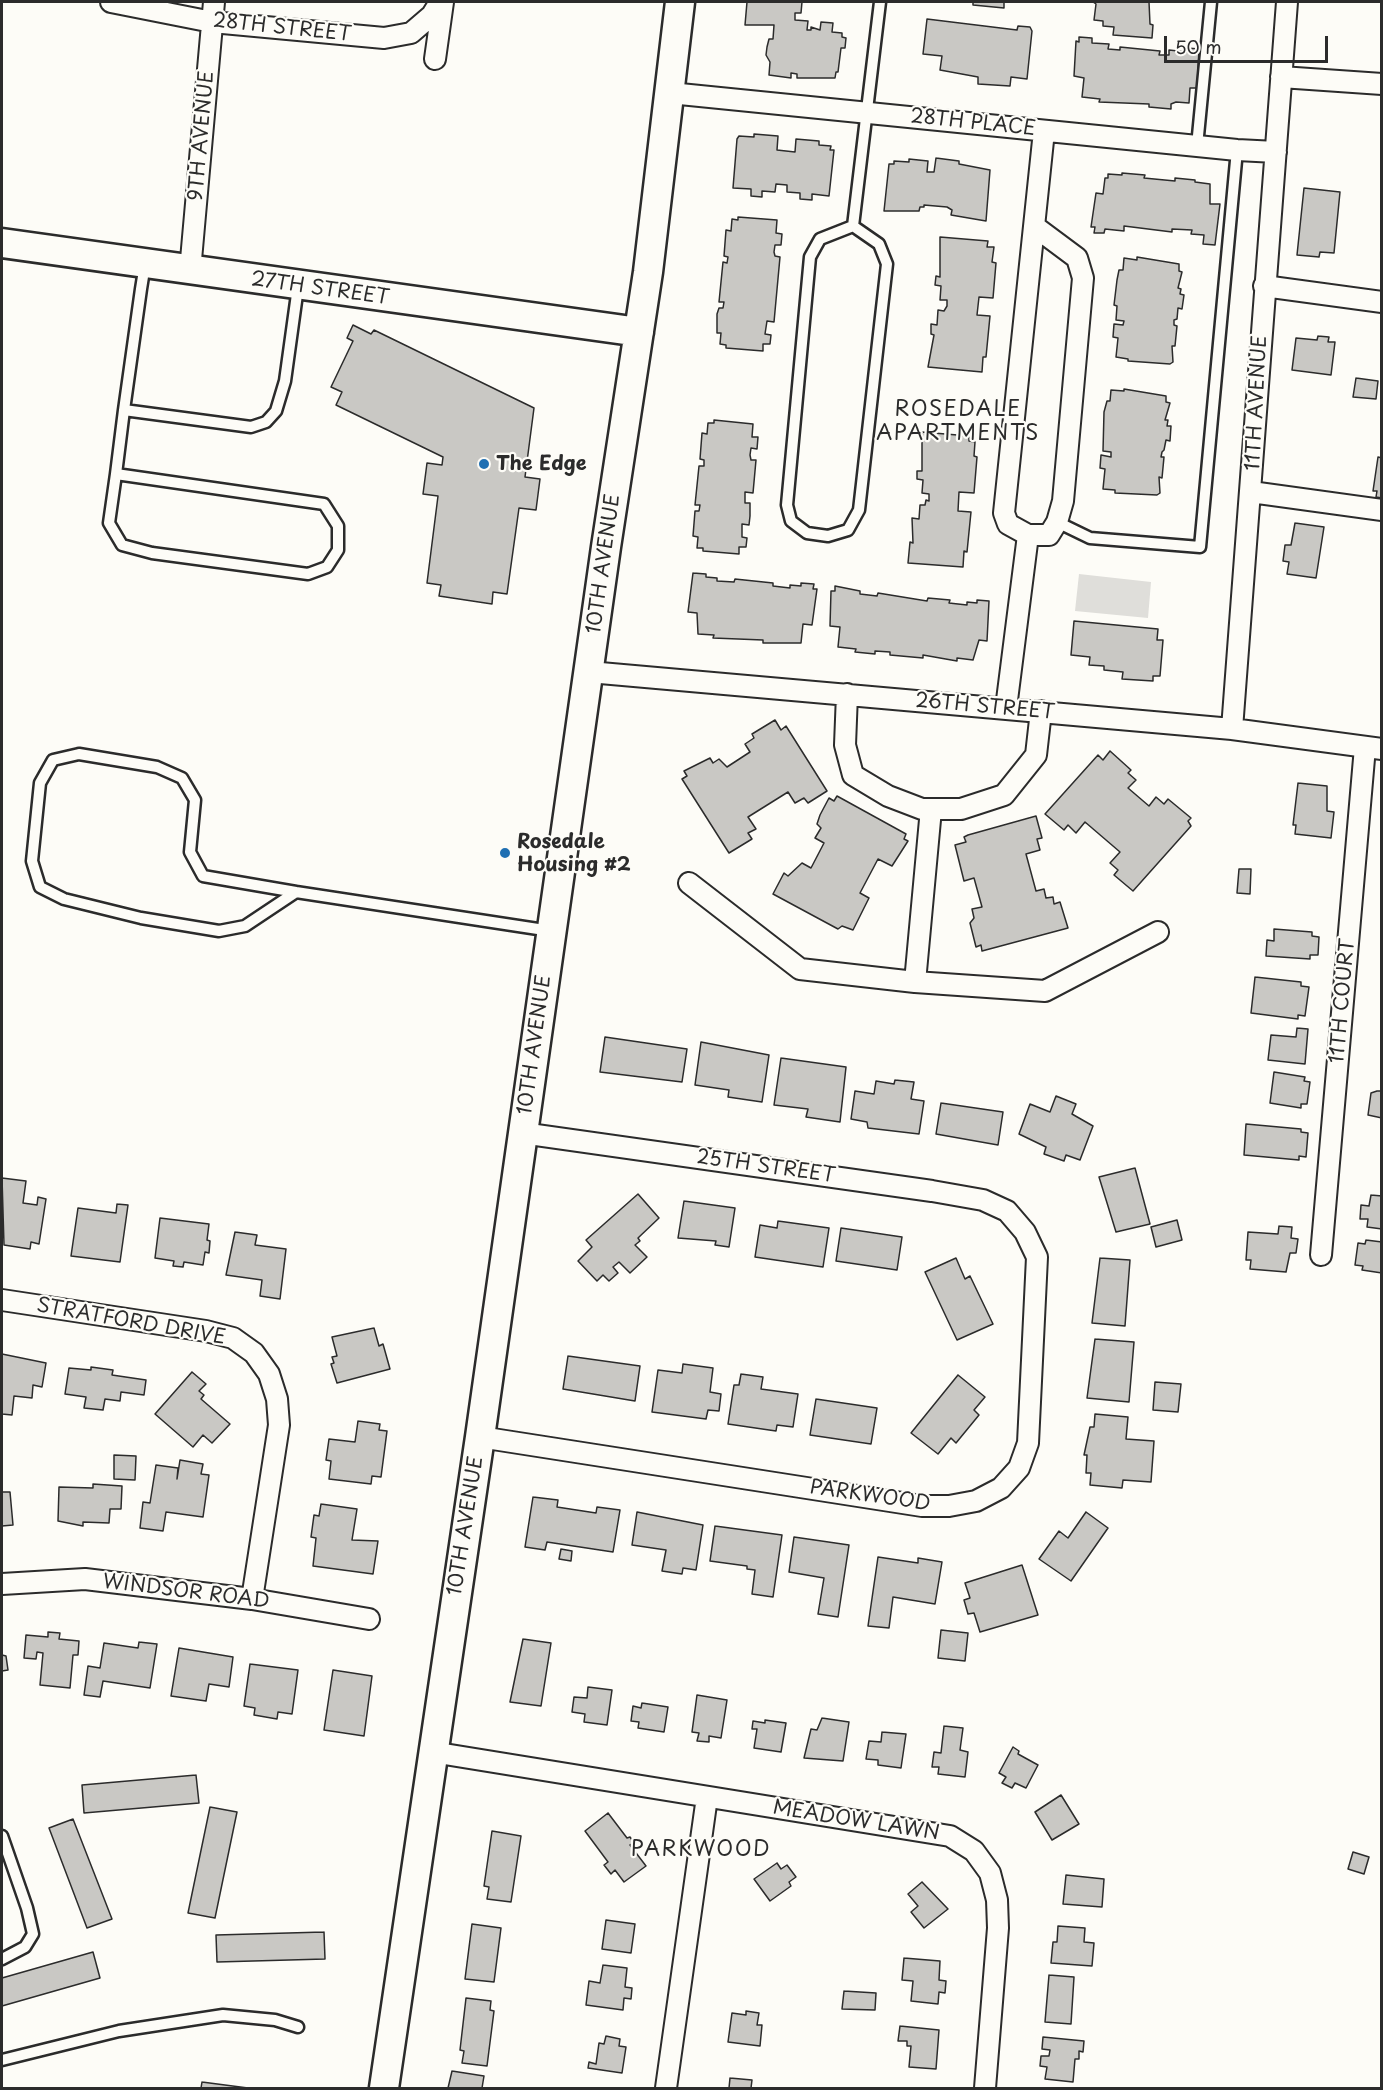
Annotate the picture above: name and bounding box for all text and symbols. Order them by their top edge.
street label: 28TH STREET [212,9,352,47]
scale bar [1167,24,1330,62]
text: 50 m [1175,33,1222,60]
street label: 9TH AVENUE [184,70,220,202]
street label: 28TH PLACE [909,104,1037,142]
street label: 27TH STREET [249,267,391,311]
street label: 11TH AVENUE [1241,335,1273,471]
district label: ROSEDALE APARTMENTS [877,397,1039,447]
place label: The Edge [496,452,587,476]
marker: The Edge [477,457,491,471]
street label: 10TH AVENUE [582,493,626,635]
street label: 26TH STREET [914,689,1056,725]
place label: Rosedale Housing #2 [517,830,631,877]
marker: Rosedale Housing #2 [498,846,512,860]
street label: 11TH COURT [1326,938,1360,1064]
street label: 10TH AVENUE [513,974,557,1116]
street label: 25TH STREET [695,1145,837,1189]
street label: STRATFORD DRIVE [35,1294,227,1350]
street label: 10TH AVENUE [443,1455,489,1597]
street label: PARKWOOD [808,1476,932,1516]
street label: WINDSOR ROAD [101,1570,271,1614]
street label: MEADOW LAWN [771,1796,941,1846]
district label: PARKWOOD [631,1837,771,1863]

